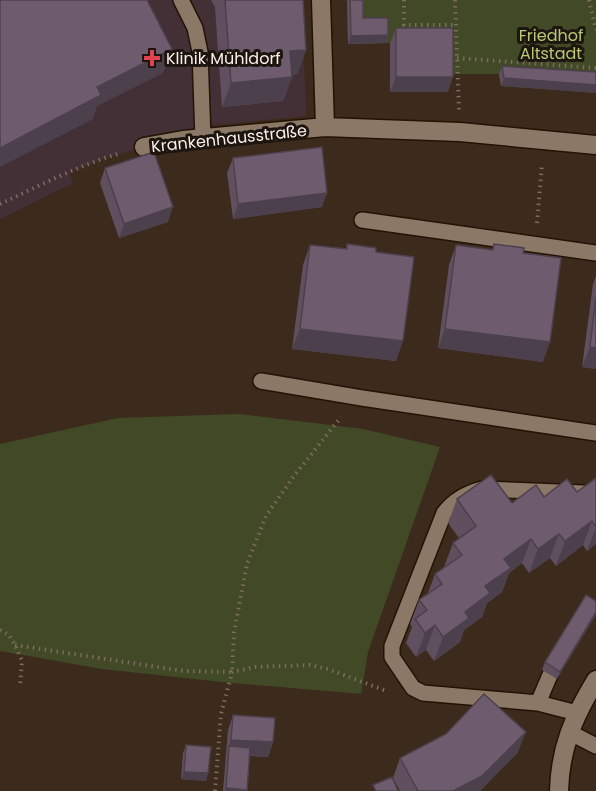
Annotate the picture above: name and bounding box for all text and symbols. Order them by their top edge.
park label: Friedhof Altstadt [519,24,583,65]
place label: Klinik Mühldorf [166,47,281,70]
marker: Klinik Mühldorf [143,49,161,67]
street label: Krankenhausstraße [150,119,308,158]

